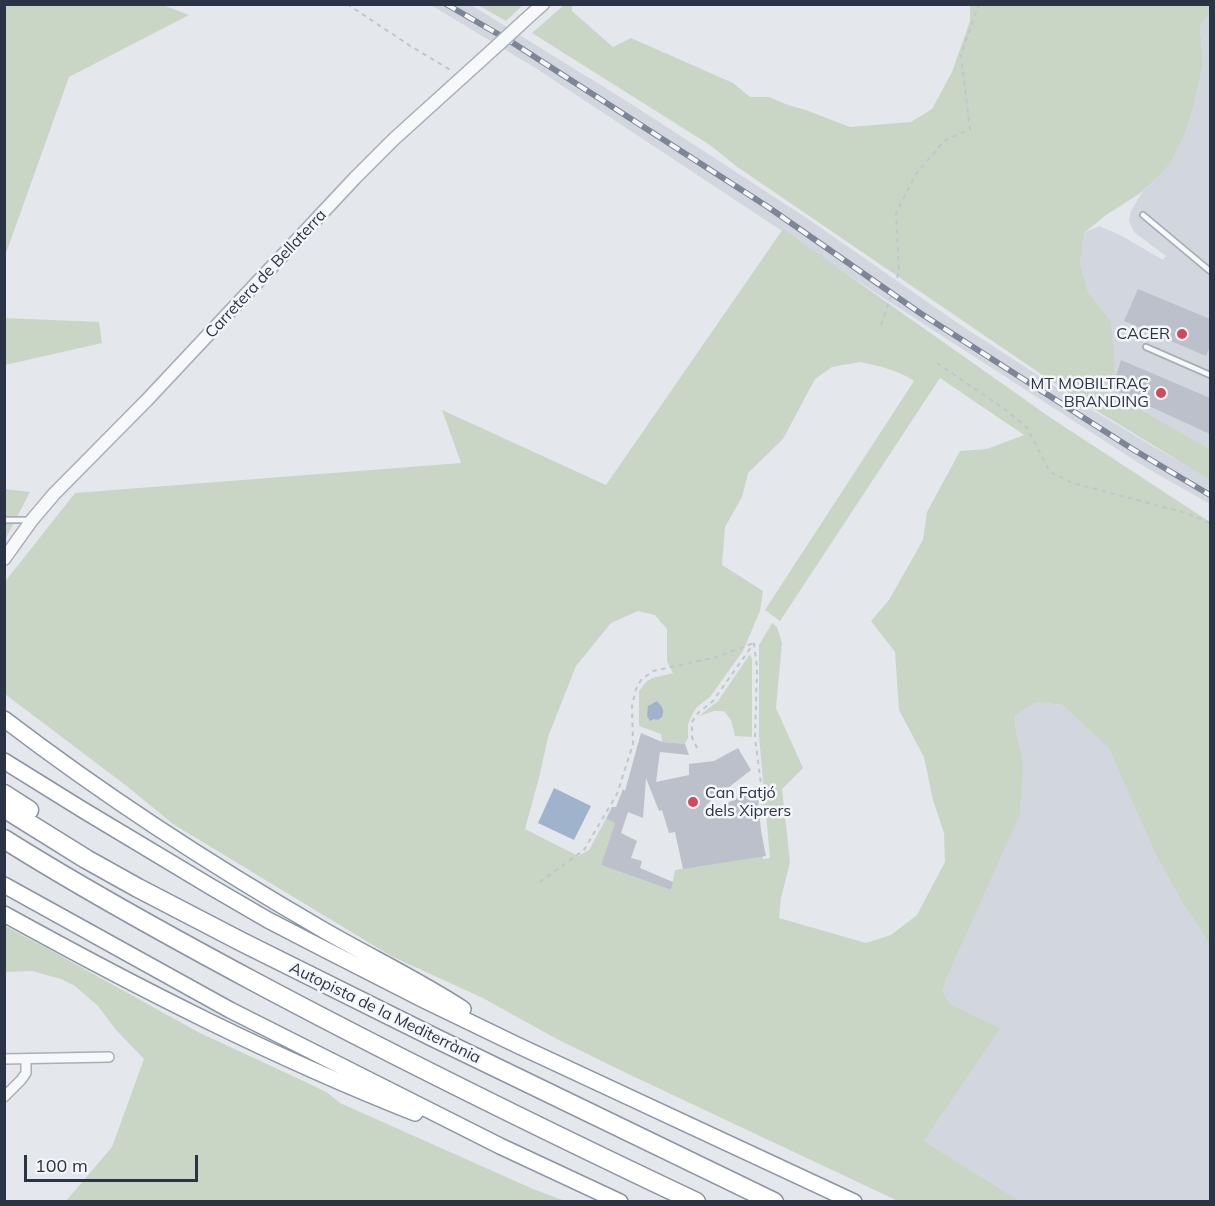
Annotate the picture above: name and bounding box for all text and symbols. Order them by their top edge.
street label: Carretera de Bellaterra [201,206,331,342]
place label: CACER [1116,324,1170,344]
marker: CACER [1175,327,1189,341]
place label: MT MOBILTRAÇ BRANDING [1031,374,1149,412]
marker: MT MOBILTRAÇ BRANDING [1154,386,1168,400]
place label: Can Fatjó dels Xiprers [705,783,791,821]
marker: Can Fatjó dels Xiprers [686,795,700,809]
street label: Autopista de la Mediterrània [286,958,484,1068]
scale bar [27,1143,201,1181]
text: 100 m [35,1154,88,1177]

